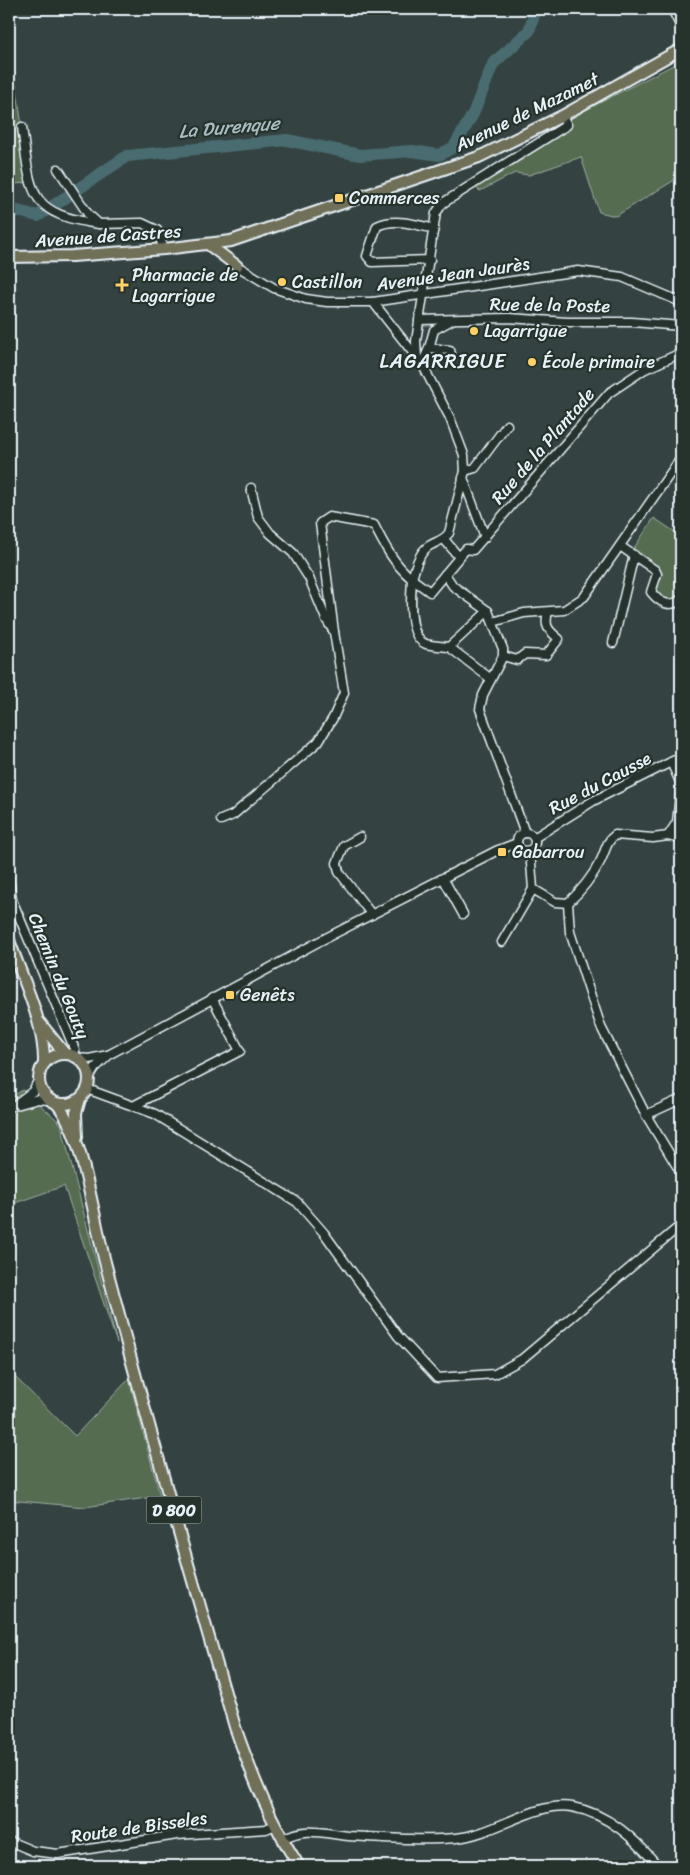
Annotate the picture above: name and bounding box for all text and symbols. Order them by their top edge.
street label: Avenue de Mazamet [448,63,605,161]
water label: La Durenque [177,106,283,148]
place label: Commerces [349,182,440,214]
marker: Commerces [333,192,345,204]
street label: Avenue de Castres [33,215,183,257]
street label: Avenue Jean Jaurès [373,247,532,301]
place label: Pharmacie de Lagarrigue [132,259,238,312]
place label: Castillon [292,266,363,298]
marker: Castillon [276,276,288,288]
marker: Pharmacie de Lagarrigue [116,279,128,291]
street label: Rue de la Poste [490,288,611,322]
place label: Lagarrigue [484,315,567,347]
marker: Lagarrigue [468,325,480,337]
district label: LAGARRIGUE [380,344,507,379]
place label: École primaire [542,346,655,378]
marker: École primaire [526,356,538,368]
street label: Rue de la Plantade [483,380,603,512]
street label: Rue du Causse [543,742,657,824]
place label: Gabarrou [512,836,585,868]
marker: Gabarrou [496,846,508,858]
street label: Chemin du Gouty [19,908,99,1045]
place label: Genêts [240,979,295,1011]
marker: Genêts [224,989,236,1001]
road number: D 800 [146,1496,202,1524]
street label: Route de Bisseles [69,1802,210,1852]

